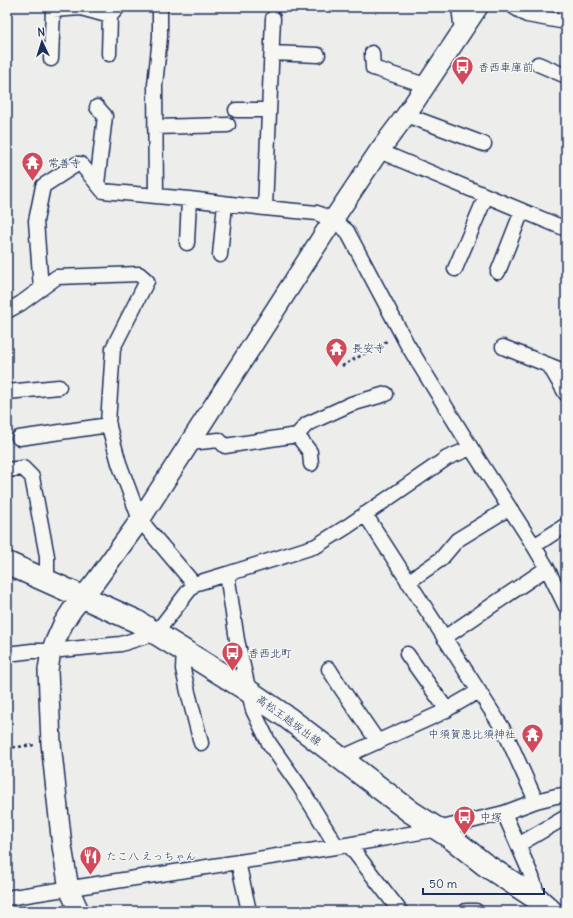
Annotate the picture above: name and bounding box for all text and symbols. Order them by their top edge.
north arrow [22,22,62,62]
text: N [37,25,46,39]
bus stop icon: 香西車庫前 [450,54,476,87]
place label: 香西車庫前 [478,60,533,74]
temple icon: 常善寺 [19,150,45,183]
place label: 常善寺 [48,156,81,170]
temple icon: 長安寺 [324,335,350,368]
place label: 長安寺 [352,341,385,355]
bus stop icon: 香西北町 [219,640,245,673]
place label: 香西北町 [248,646,292,660]
street label: 高松王越坂出線 [254,692,324,748]
temple icon: 中須賀恵比須神社 [519,721,545,754]
place label: 中須賀恵比須神社 [428,727,516,741]
bus stop icon: 中塚 [451,804,477,837]
place label: 中塚 [480,810,502,824]
restaurant icon: たこ八 えっちゃん [78,843,104,876]
place label: たこ八 えっちゃん [106,849,197,863]
scale bar [423,870,544,896]
text: 50 m [429,876,458,891]

